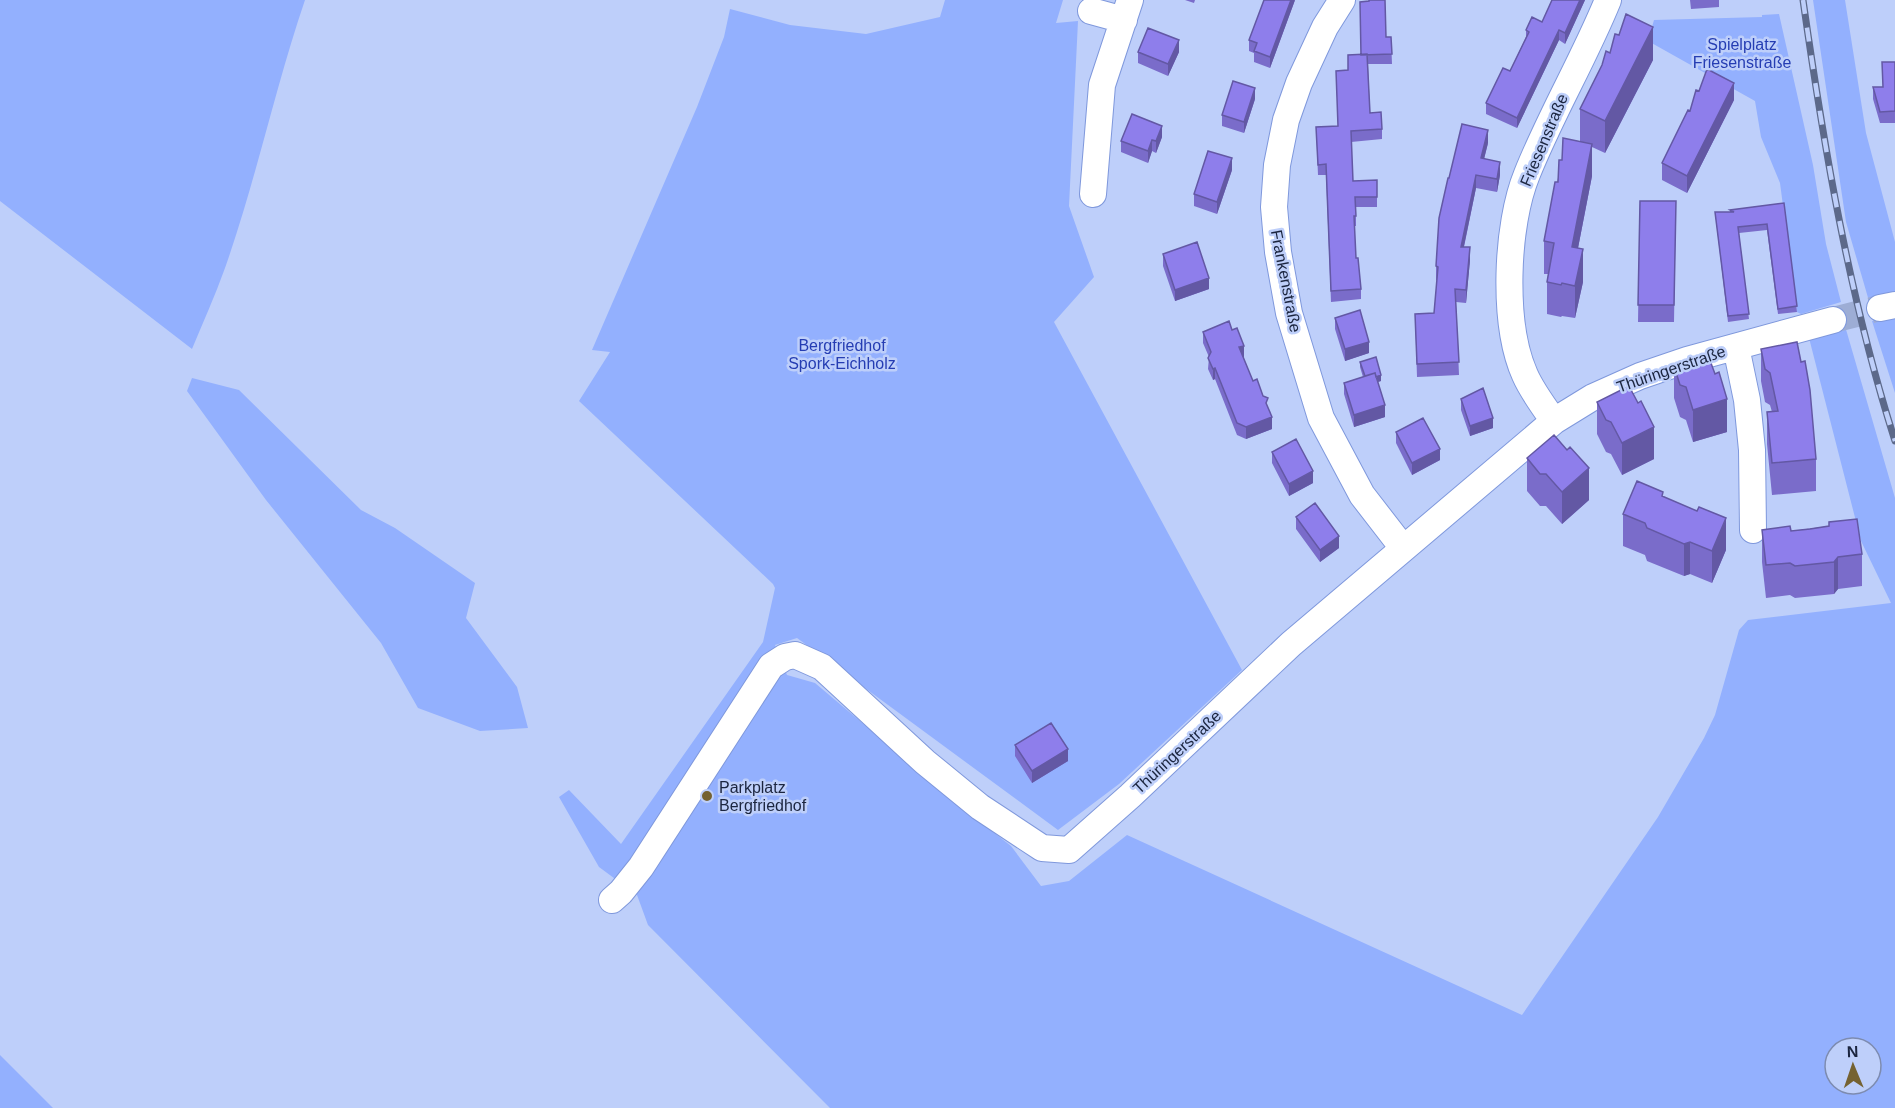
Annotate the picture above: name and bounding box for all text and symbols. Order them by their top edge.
park label: Spielplatz Friesenstraße [1693,36,1791,71]
street label: Friesenstraße [1517,91,1571,189]
street label: Frankenstraße [1268,228,1304,334]
park label: Bergfriedhof Spork-Eichholz [788,337,896,372]
street label: Thüringerstraße [1614,342,1728,396]
street label: Thüringerstraße [1130,707,1224,797]
place label: Parkplatz Bergfriedhof [719,779,807,814]
marker: Parkplatz Bergfriedhof [700,789,714,803]
north arrow [1823,1036,1883,1096]
text: N [1846,1043,1859,1060]

